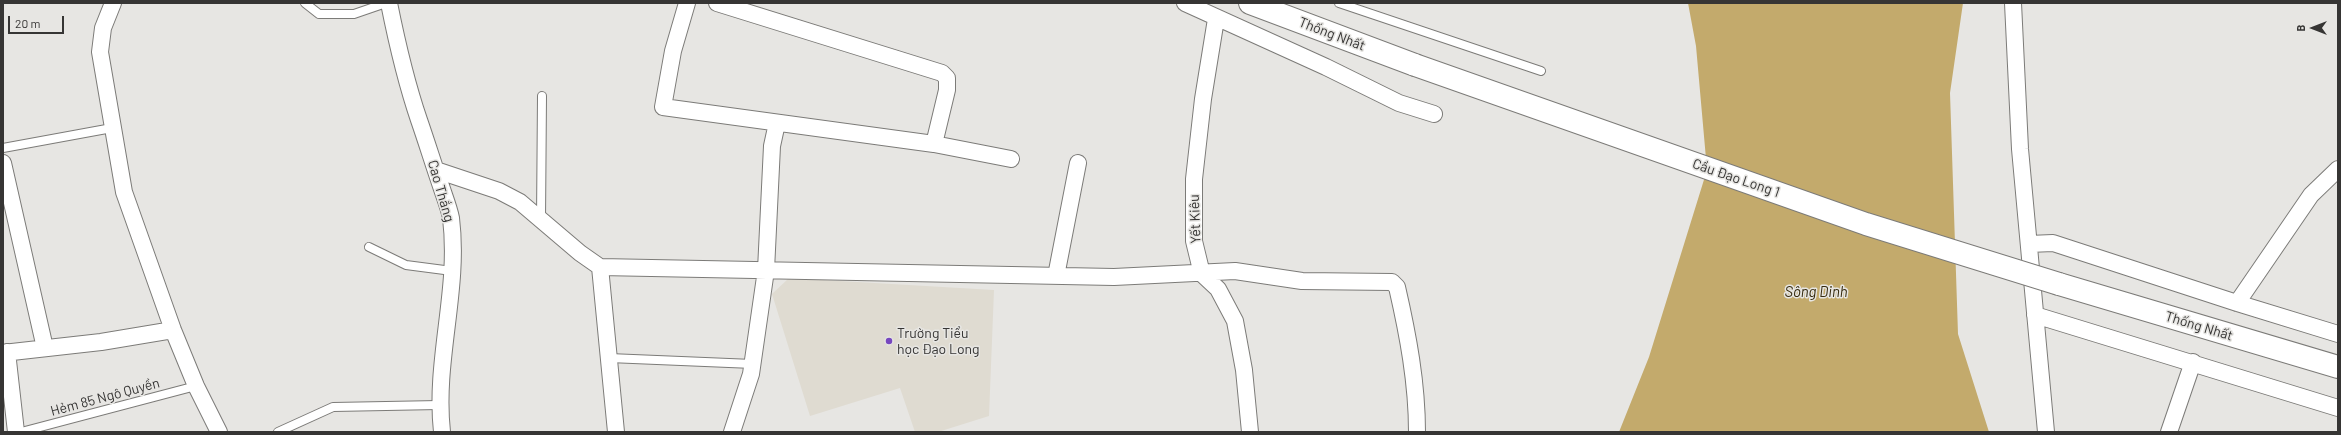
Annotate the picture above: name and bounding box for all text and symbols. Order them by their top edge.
scale bar [10,8,66,34]
north arrow [2293,8,2333,48]
street label: Thống Nhất [1296,14,1368,54]
text: 20 m [15,16,41,30]
text: B [2294,25,2307,31]
street label: Cầu Đạo Long 1 [1690,155,1782,201]
street label: Cao Thắng [424,158,458,224]
street label: Yết Kiêu [1186,194,1204,244]
water label: Sông Dinh [1784,283,1848,301]
street label: Thống Nhất [2163,308,2235,344]
place label: Trường Tiểu học Đạo Long [897,325,980,358]
marker: Trường Tiểu học Đạo Long [884,336,894,346]
street label: Hẻm 85 Ngô Quyền [49,374,161,420]

